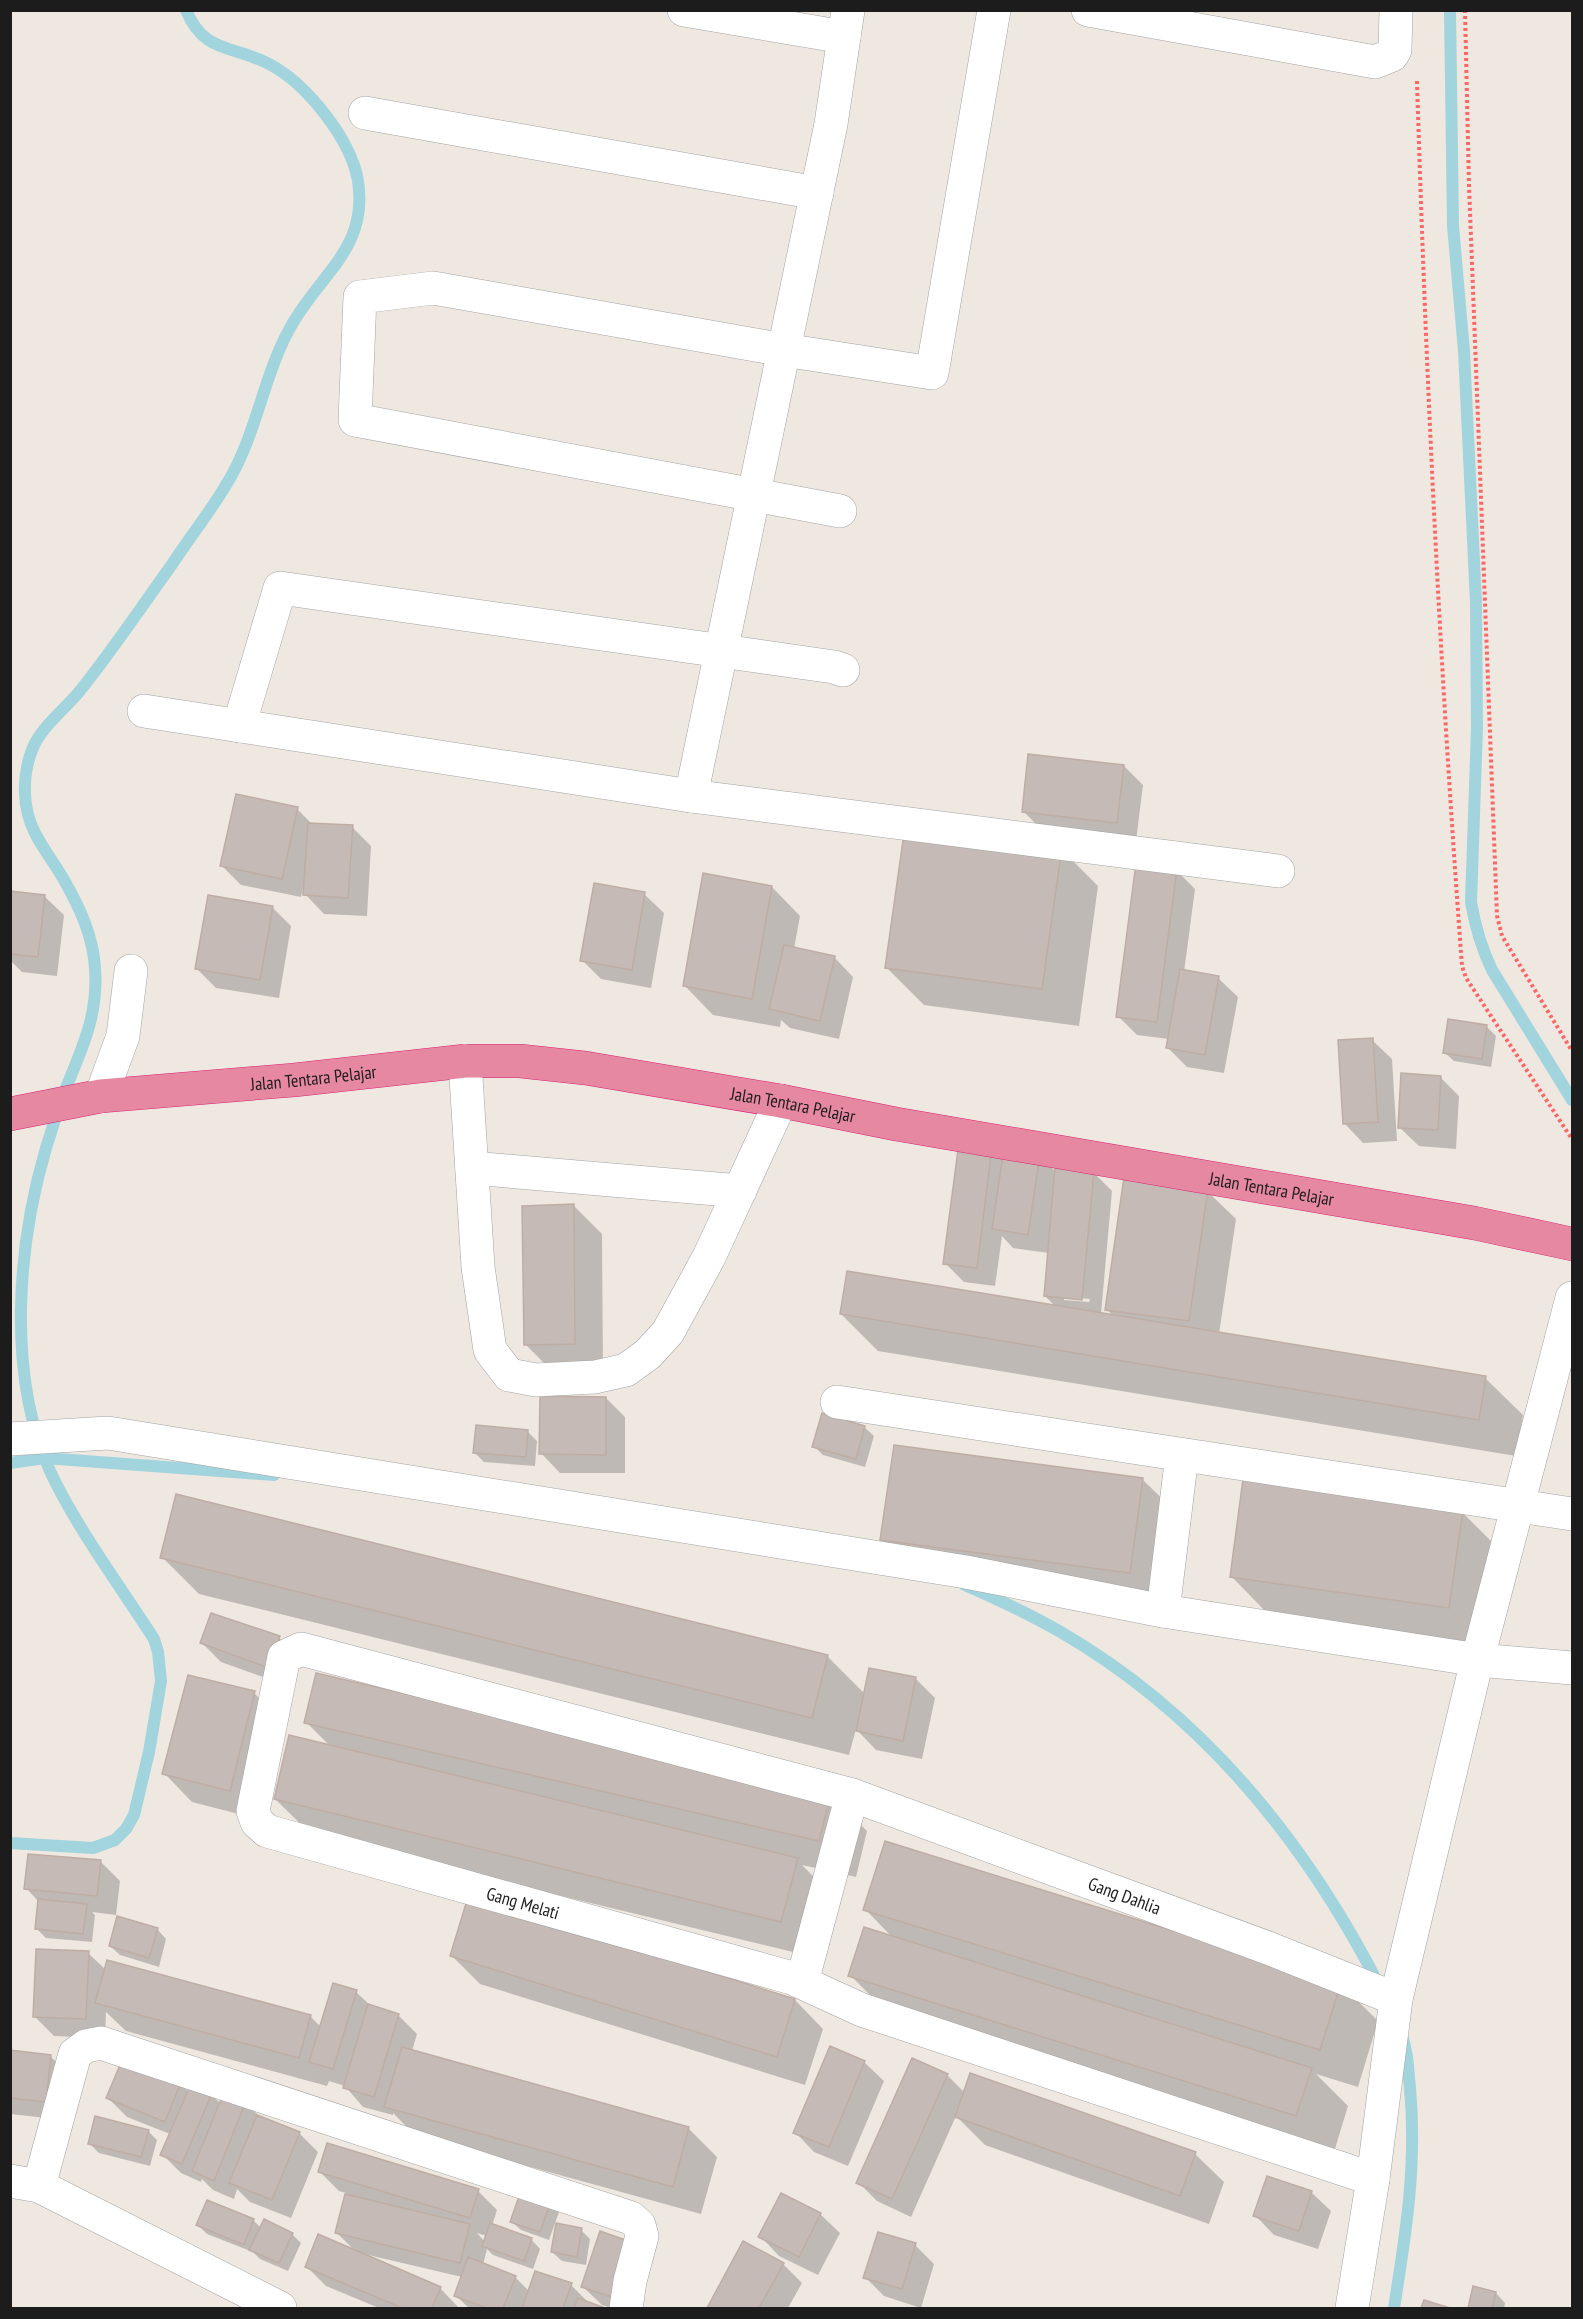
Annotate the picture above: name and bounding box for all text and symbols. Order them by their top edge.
street label: Jalan Tentara Pelajar [249,1059,378,1095]
street label: Jalan Tentara Pelajar [728,1081,857,1127]
street label: Jalan Tentara Pelajar [1206,1166,1336,1210]
street label: Gang Dahlia [1085,1871,1164,1919]
street label: Gang Melati [484,1882,562,1924]

